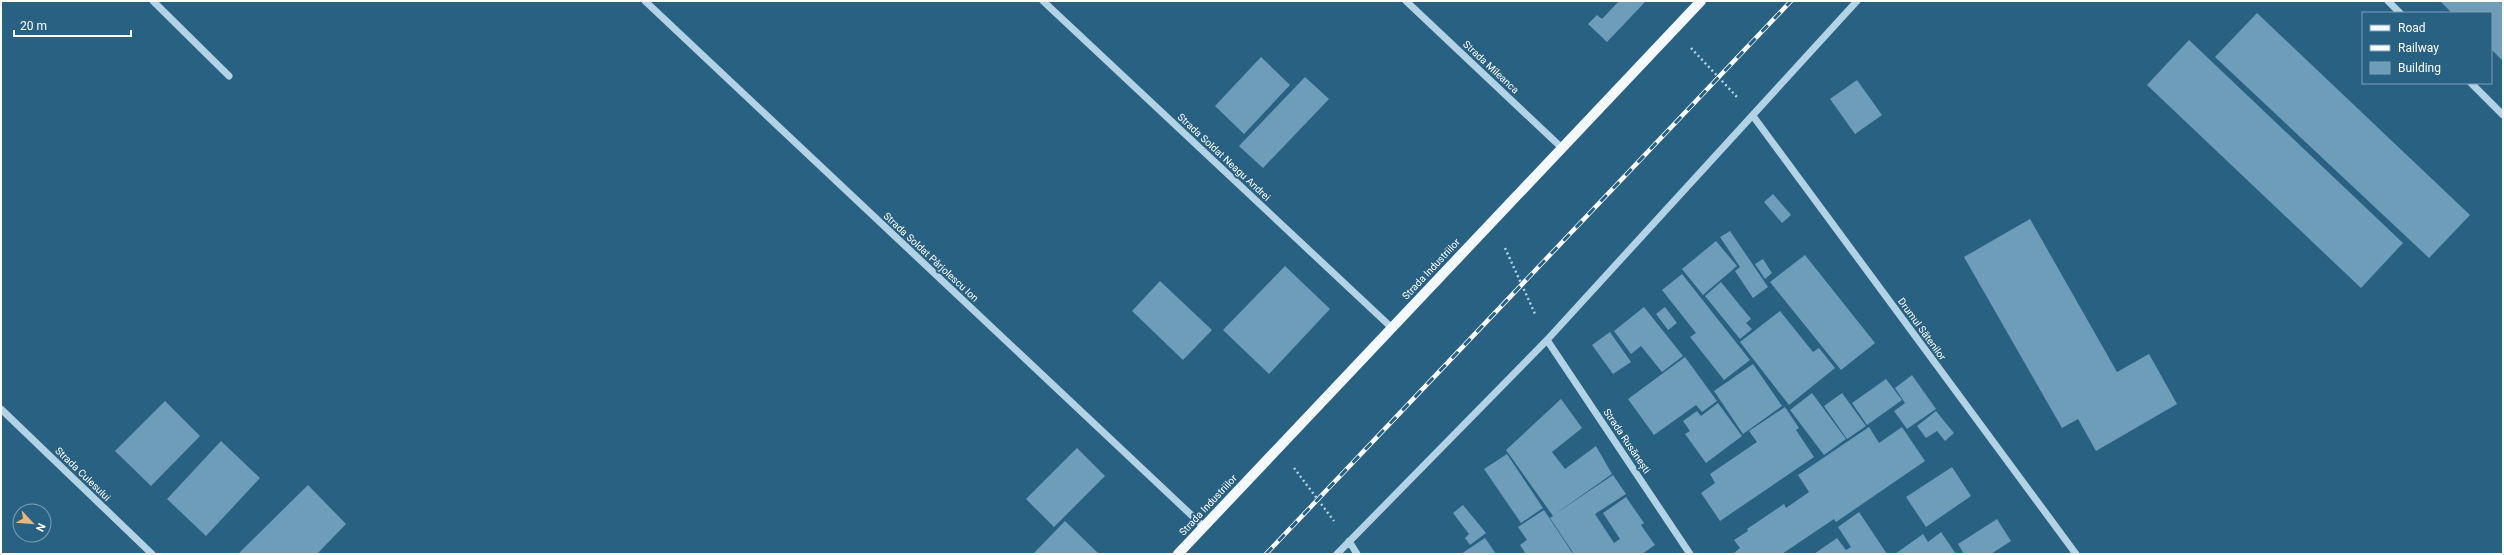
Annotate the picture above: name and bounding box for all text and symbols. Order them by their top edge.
scale bar [14,12,131,38]
legend [2362,12,2492,84]
text: 20 m [20,19,47,33]
text: Road [2398,21,2426,35]
street label: Strada Mileanca [1461,38,1521,96]
text: Railway [2398,41,2439,55]
text: Building [2398,61,2441,75]
street label: Strada Soldat Neagu Andrei [1175,111,1273,203]
street label: Strada Soldat Pârjolescu Ion [881,210,981,304]
street label: Strada Industriilor [1400,236,1462,302]
street label: Drumul Sătenilor [1896,296,1949,363]
street label: Strada Rusănești [1601,407,1653,476]
street label: Strada Culesului [53,445,113,503]
street label: Strada Industriilor [1177,472,1239,538]
north arrow [12,503,52,543]
text: N [33,521,48,534]

